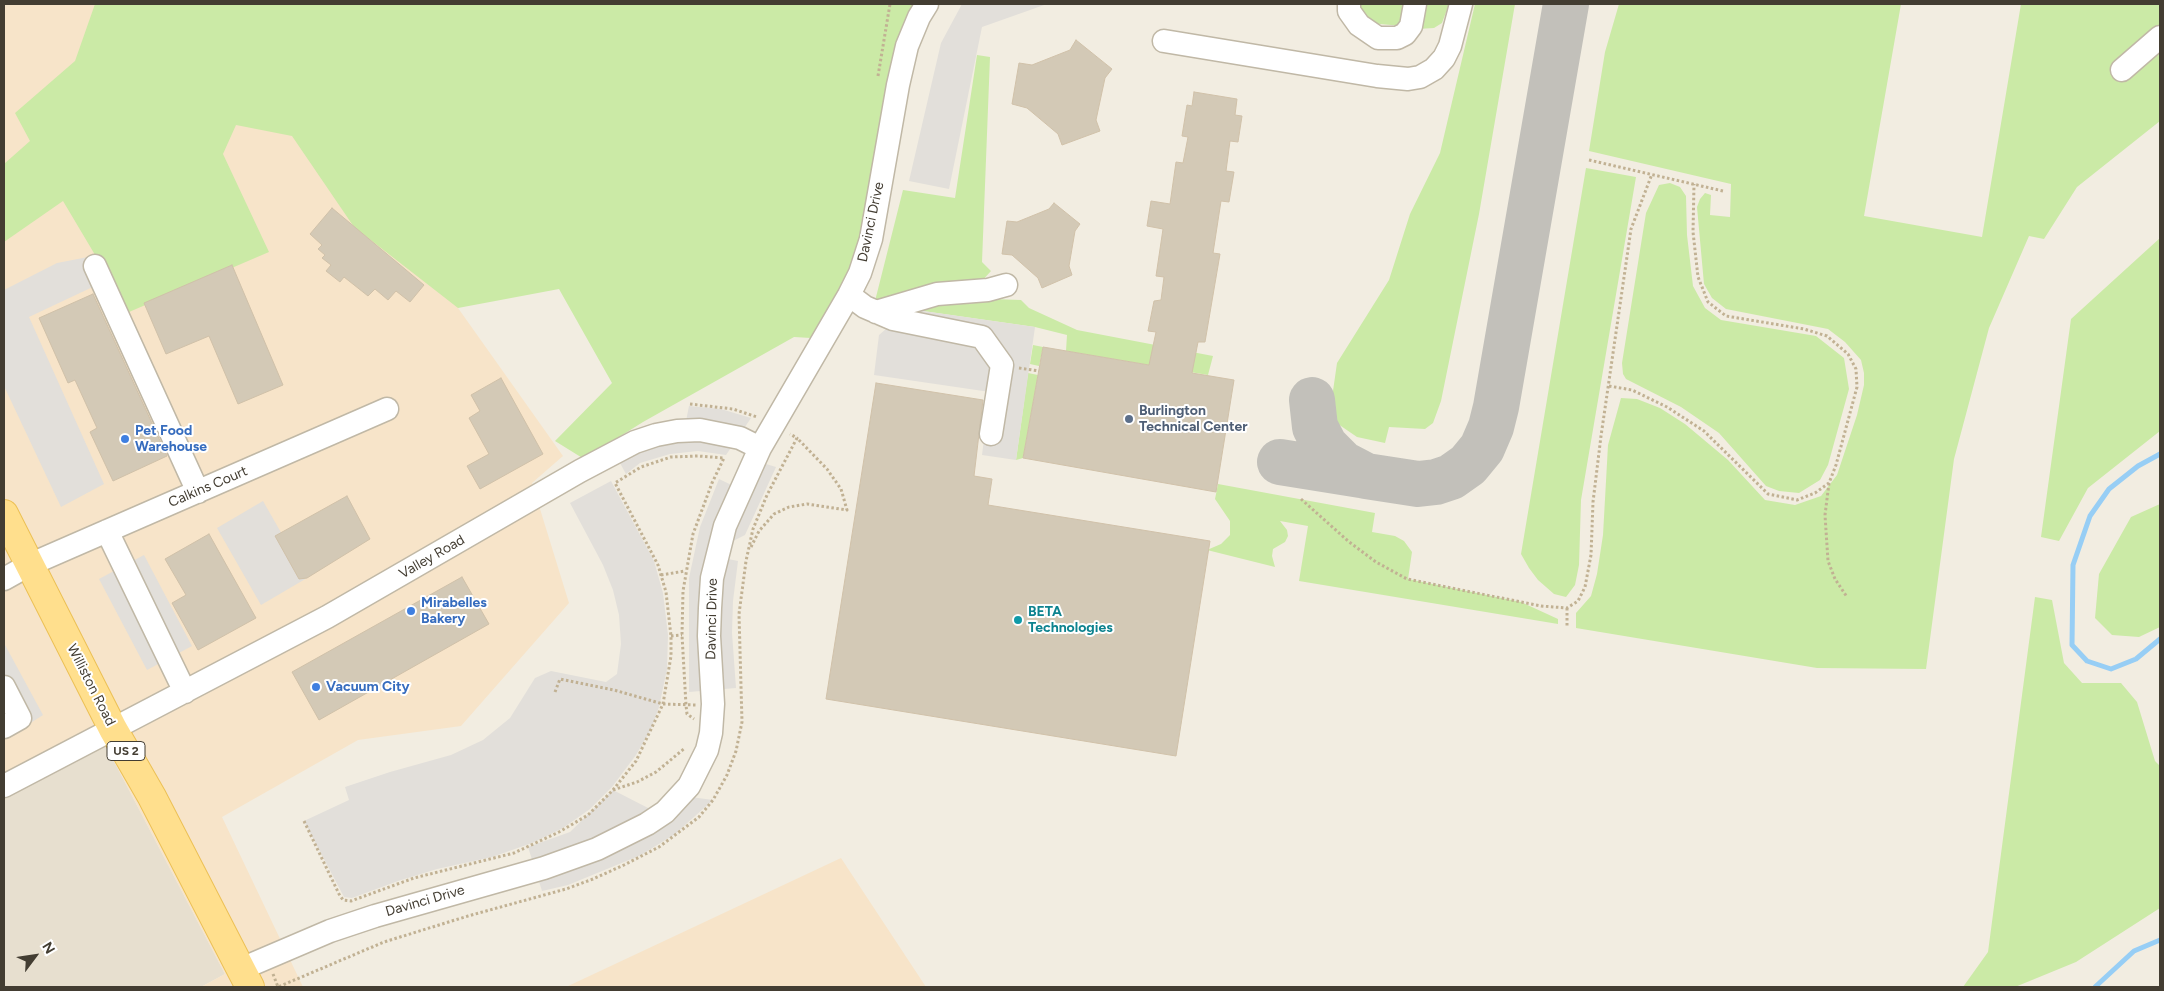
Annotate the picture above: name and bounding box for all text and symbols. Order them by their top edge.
street label: Davinci Drive [854,180,888,264]
place label: Burlington Technical Center [1139,403,1248,436]
marker: Burlington Technical Center [1123,413,1135,425]
place label: Pet Food Warehouse [135,423,207,456]
marker: Pet Food Warehouse [119,433,131,445]
street label: Calkins Court [166,463,250,511]
street label: Valley Road [396,531,468,583]
street label: Davinci Drive [703,578,721,660]
place label: Mirabelles Bakery [421,595,487,628]
place label: BETA Technologies [1028,604,1113,636]
marker: Mirabelles Bakery [405,605,417,617]
marker: BETA Technologies [1012,614,1024,626]
street label: Williston Road [63,641,119,729]
place label: Vacuum City [326,679,410,695]
marker: Vacuum City [310,681,322,693]
road number: US 2 [107,741,145,760]
street label: Davinci Drive [383,882,467,920]
north arrow [10,931,60,981]
text: N [38,939,58,957]

